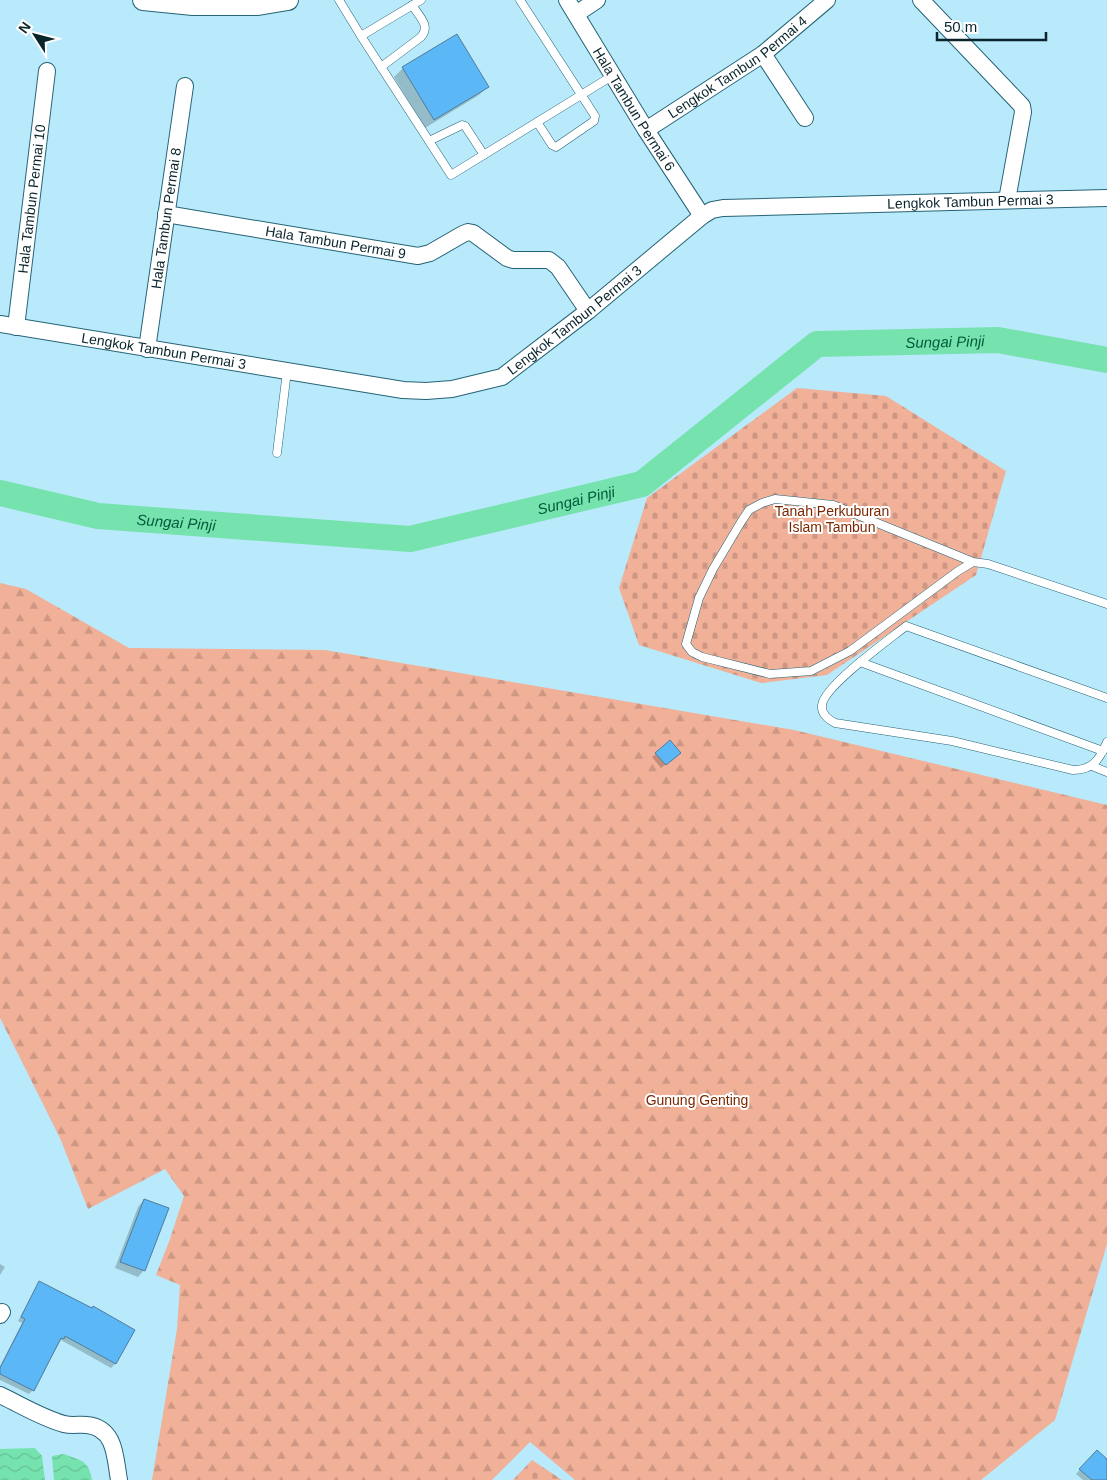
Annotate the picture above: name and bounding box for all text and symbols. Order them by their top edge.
north arrow [10,10,60,60]
scale bar [937,10,1046,42]
street label: Lengkok Tambun Permai 4 [665,12,810,122]
text: 50 m [944,18,977,35]
text: N [15,19,34,36]
street label: Hala Tambun Permai 6 [590,44,678,174]
street label: Hala Tambun Permai 10 [15,123,48,274]
street label: Hala Tambun Permai 8 [148,147,184,290]
street label: Lengkok Tambun Permai 3 [887,191,1054,212]
street label: Hala Tambun Permai 9 [264,223,407,262]
street label: Lengkok Tambun Permai 3 [504,262,645,378]
street label: Lengkok Tambun Permai 3 [80,329,247,372]
water label: Sungai Pinji [905,332,985,351]
water label: Sungai Pinji [535,482,617,517]
park label: Tanah Perkuburan Islam Tambun [775,503,889,535]
water label: Sungai Pinji [136,510,217,533]
park label: Gunung Genting [646,1092,748,1108]

